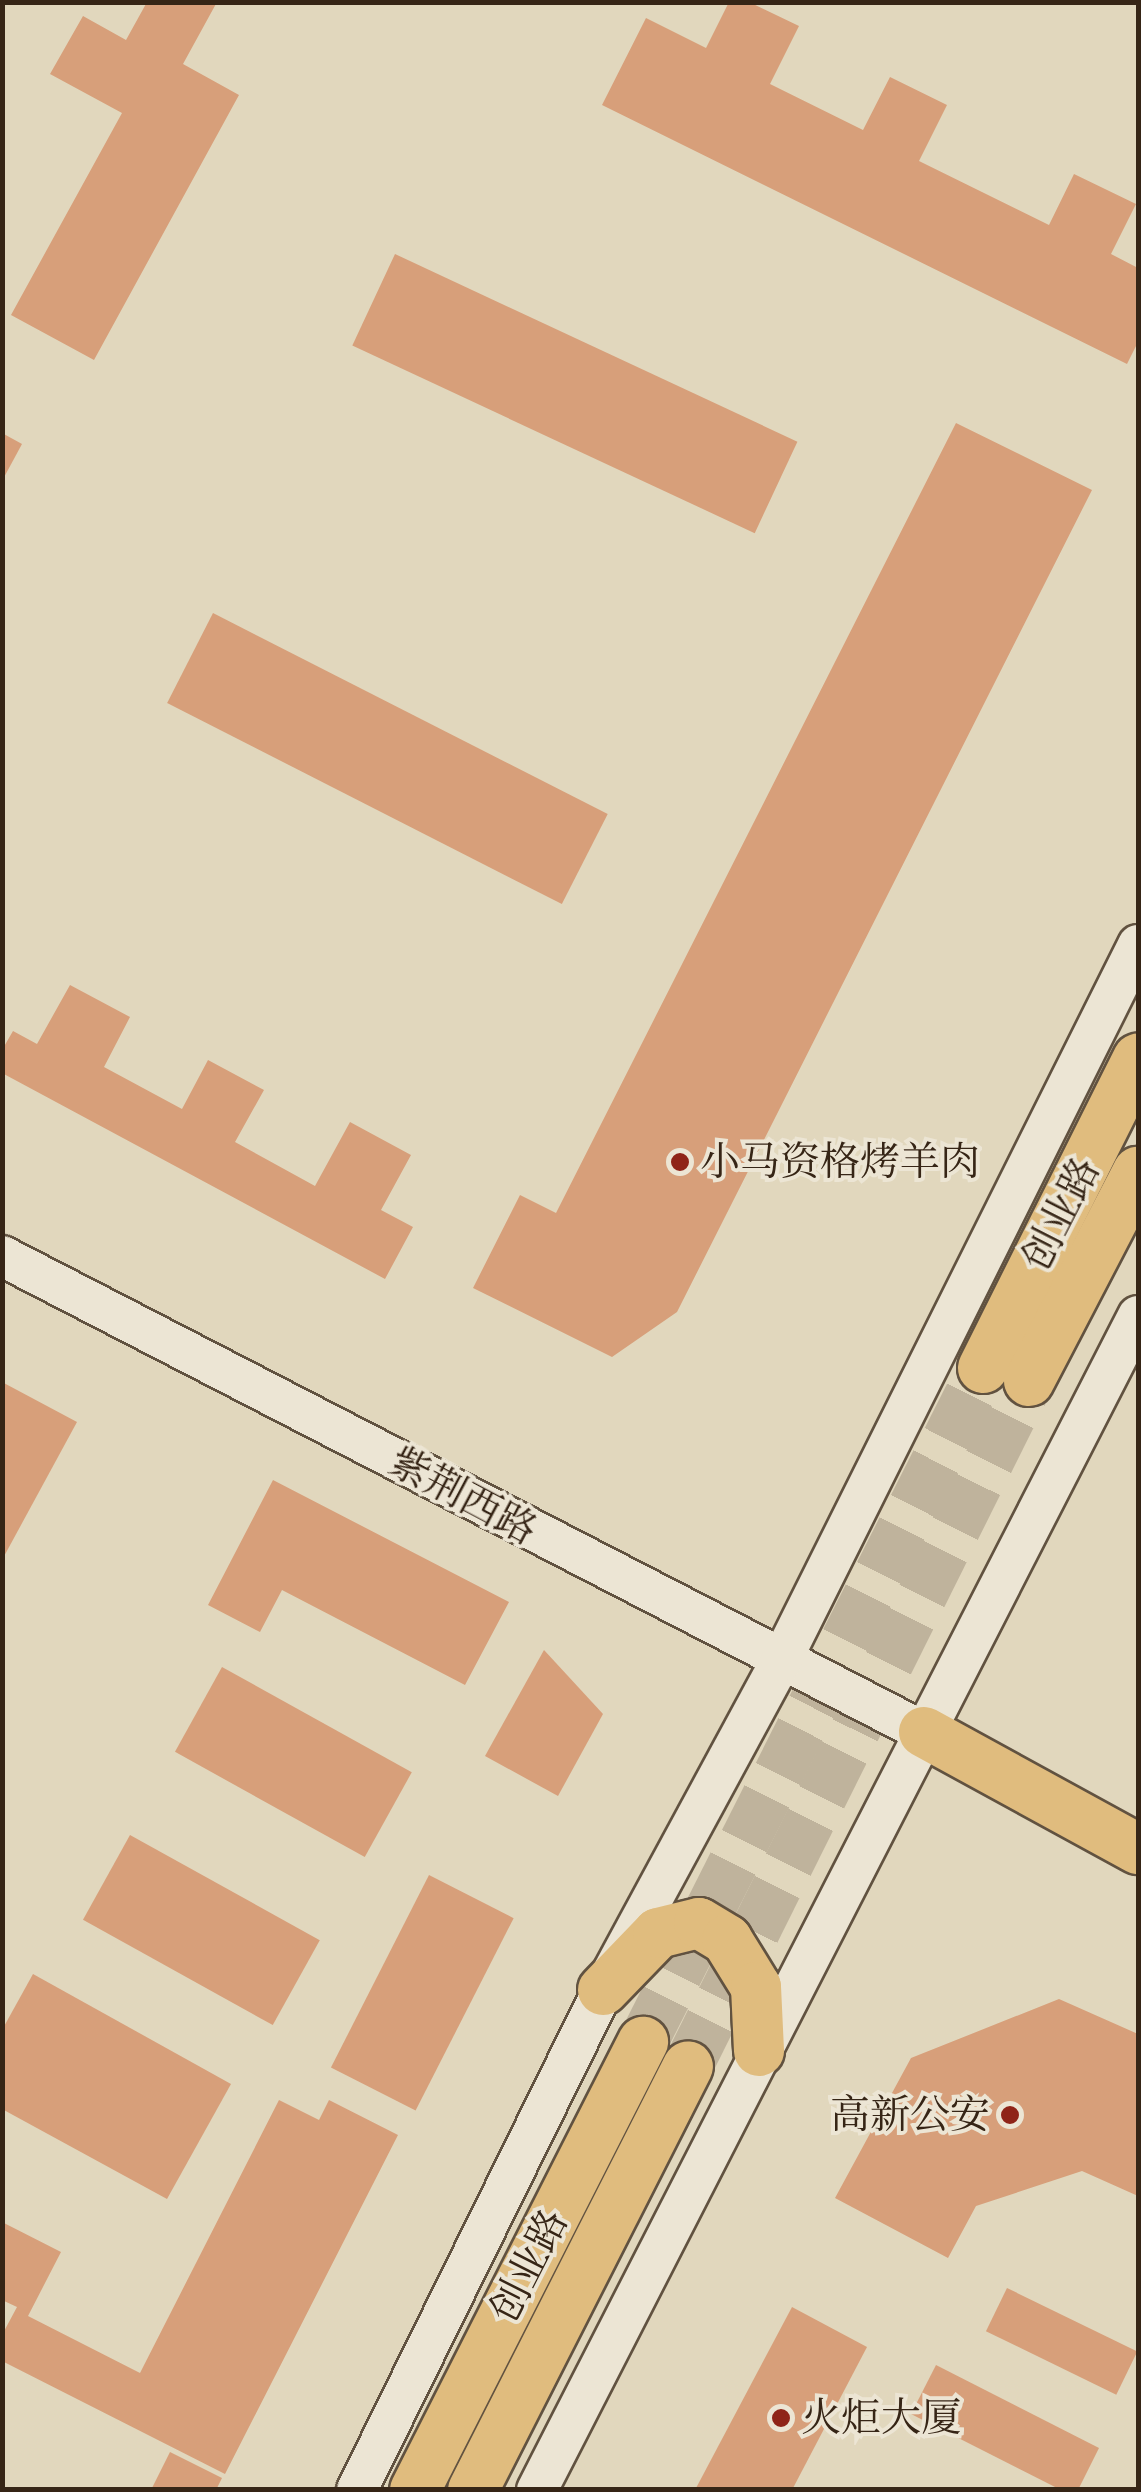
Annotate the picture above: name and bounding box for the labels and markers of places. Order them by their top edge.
place label: 小马资格烤羊肉 [700,1138,980,1186]
marker: 小马资格烤羊肉 [669,1151,691,1173]
place label: 高新公安 [830,2091,990,2139]
marker: 高新公安 [999,2104,1021,2126]
place label: 火炬大厦 [801,2394,961,2442]
marker: 火炬大厦 [770,2407,792,2429]

